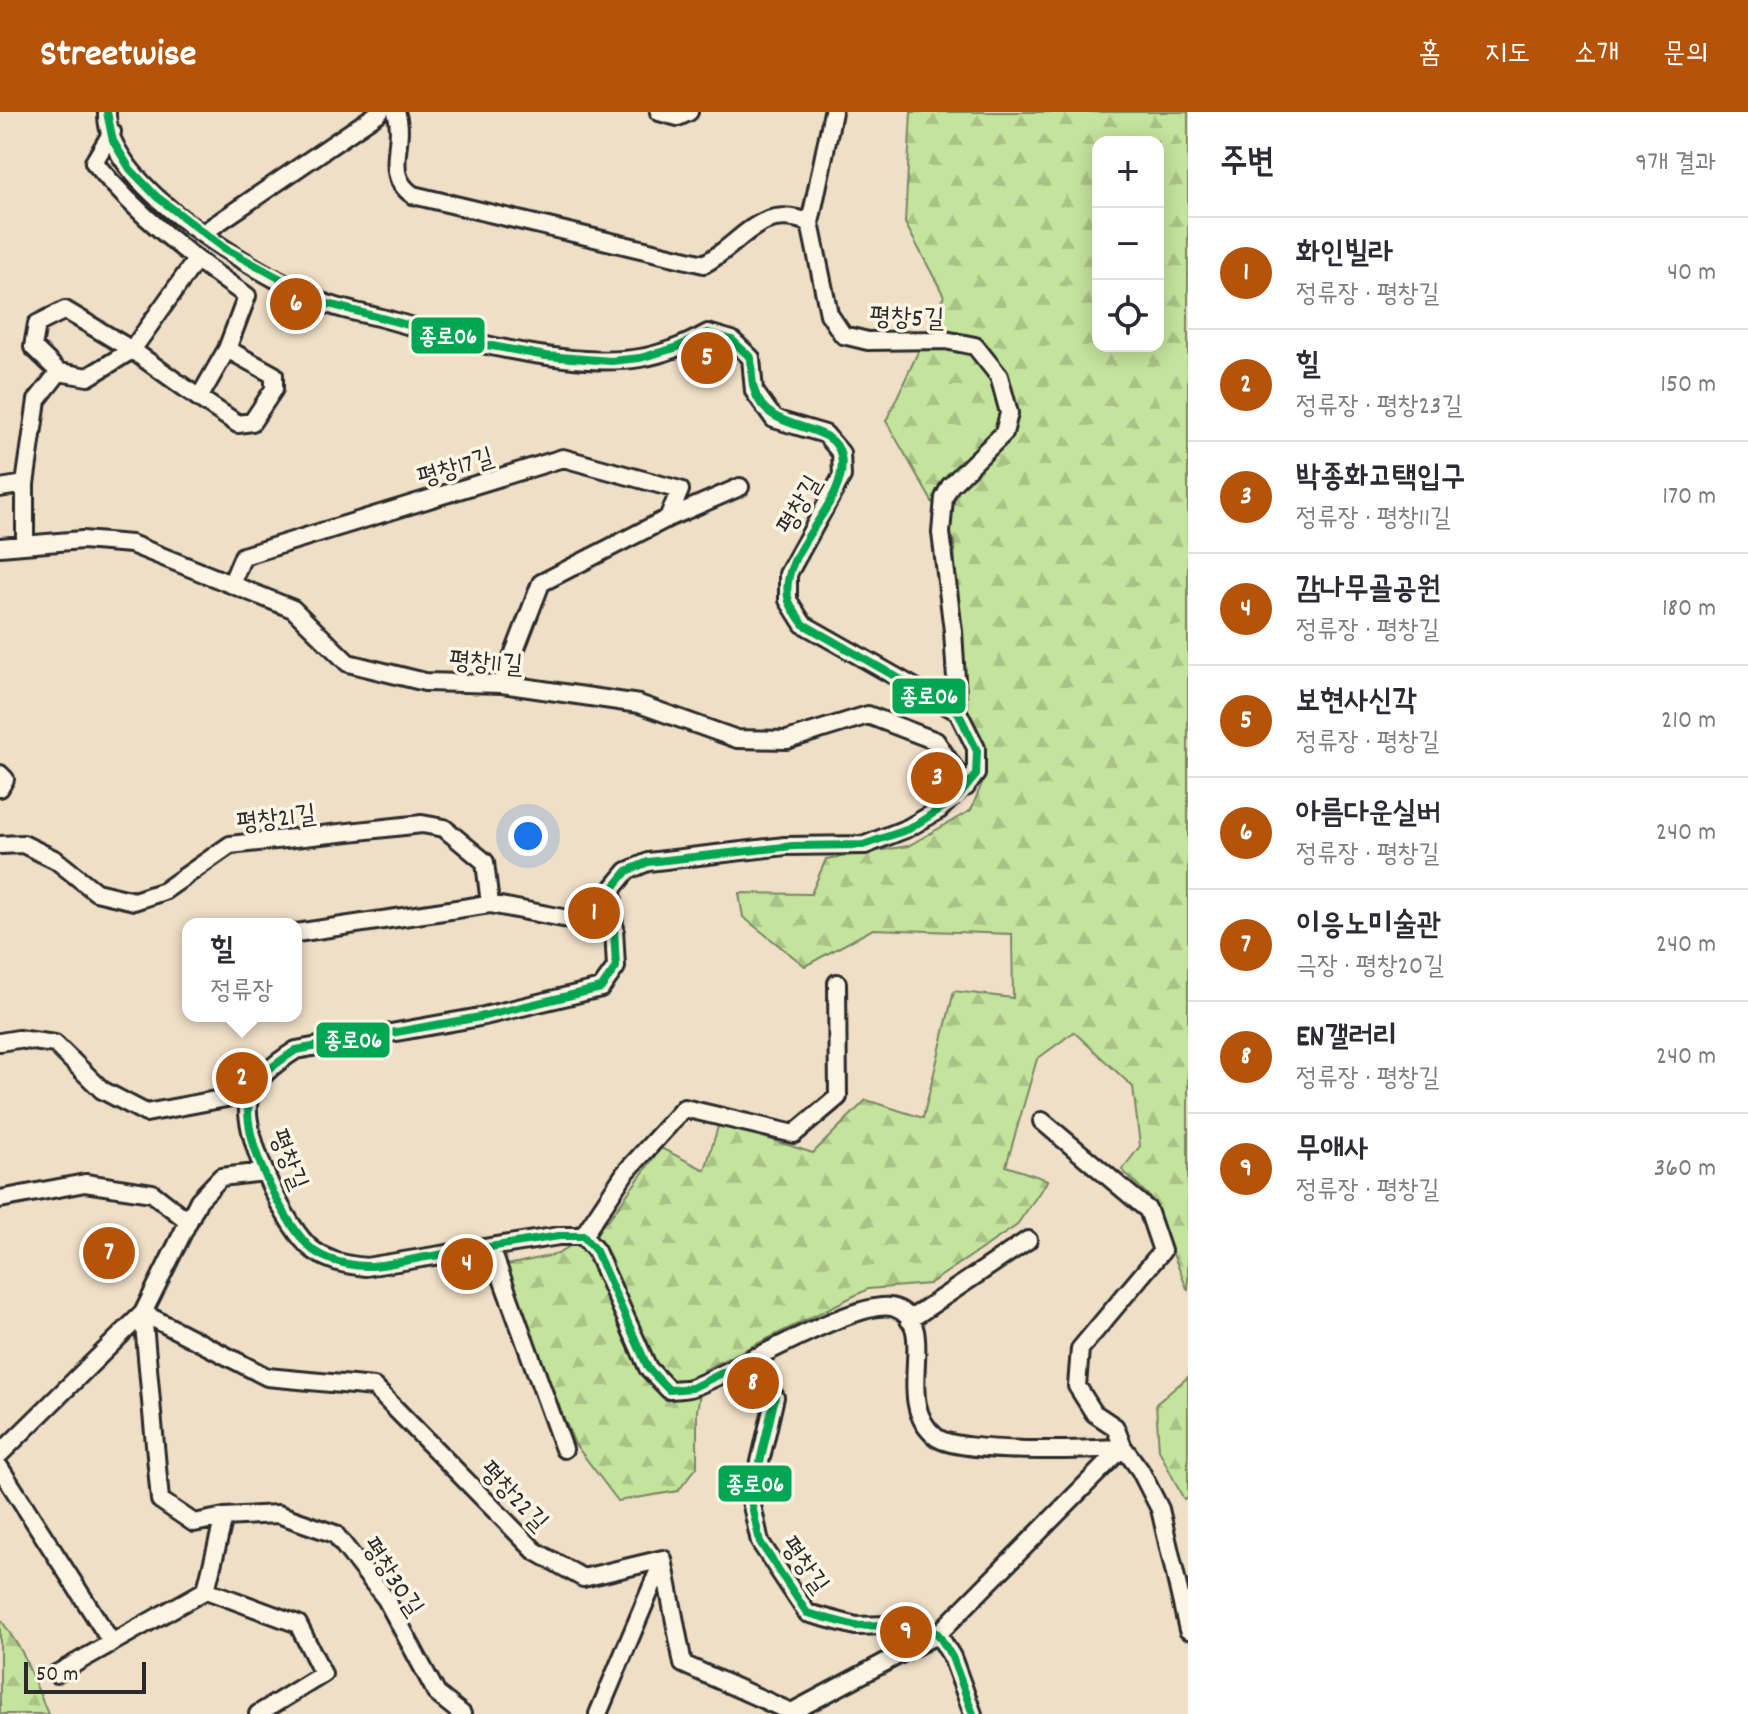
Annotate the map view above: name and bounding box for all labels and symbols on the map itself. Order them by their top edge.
pin: 6 [270,274,322,334]
street label: 평창5길 [869,300,945,339]
line badge: 종로06 [410,316,486,355]
text: 종로06 [419,323,477,354]
pin: 5 [681,328,733,388]
street label: 평창17길 [413,440,499,499]
street label: 평창길 [769,469,833,542]
street label: 평창11길 [447,643,524,686]
line badge: 종로06 [891,677,967,715]
text: 종로06 [900,683,958,714]
pin: 3 [911,748,963,808]
street label: 평창21길 [235,797,318,844]
your location [508,816,548,856]
pin: 1 [568,883,620,943]
line badge: 종로06 [315,1021,391,1059]
text: 종로06 [324,1027,382,1058]
pin: 2 [216,1048,268,1108]
street label: 평창길 [258,1124,316,1196]
pin: 7 [83,1223,135,1283]
pin: 4 [441,1234,493,1294]
pin: 8 [727,1353,779,1413]
street label: 평창22길 [469,1454,556,1541]
line badge: 종로06 [717,1464,793,1503]
text: 종로06 [726,1471,784,1502]
street label: 평창길 [770,1530,837,1602]
street label: 평창30길 [351,1531,431,1625]
pin: 9 [880,1602,932,1662]
scale bar [24,1658,146,1694]

